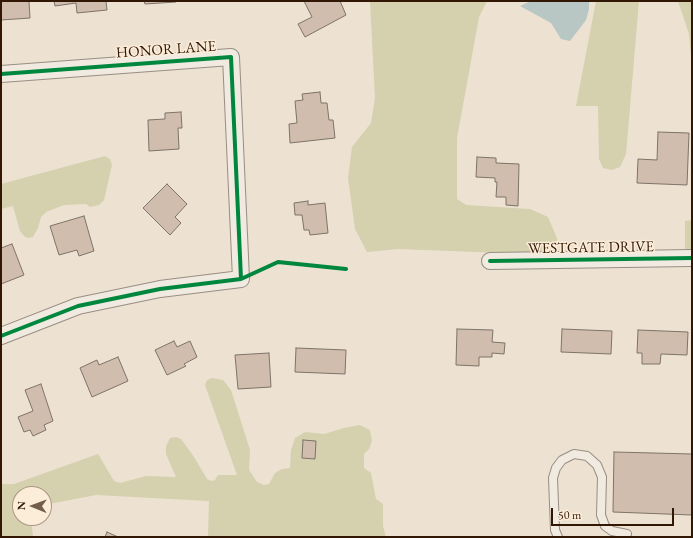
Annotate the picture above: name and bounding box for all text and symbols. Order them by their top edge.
street label: HONOR LANE [115,38,217,62]
street label: WESTGATE DRIVE [528,238,654,258]
north arrow [12,486,52,526]
scale bar [553,500,676,526]
text: N [14,501,28,510]
text: 50 m [558,507,581,523]

